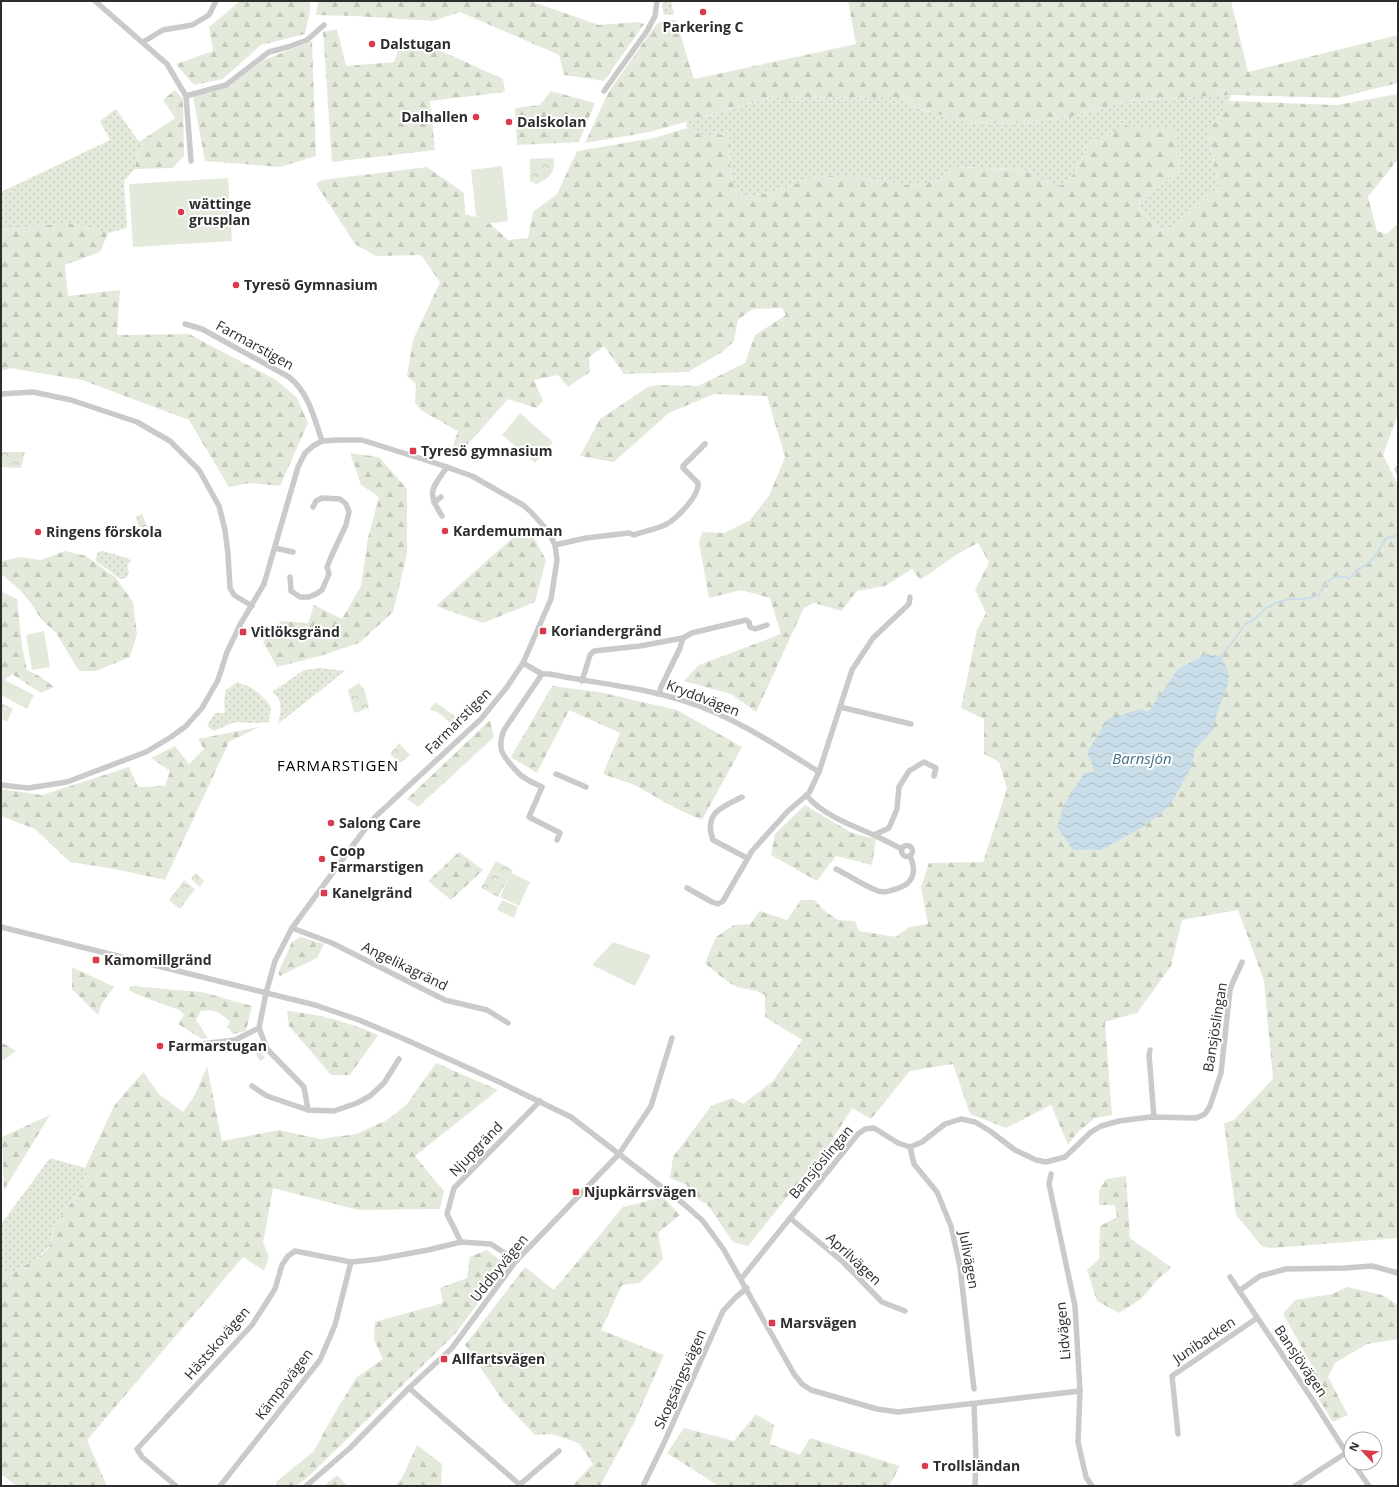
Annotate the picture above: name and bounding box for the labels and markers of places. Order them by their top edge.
marker: Parkering C [698,7,708,17]
place label: Parkering C [663,17,744,36]
place label: Dalstugan [380,34,451,53]
marker: Dalstugan [367,39,377,49]
place label: Dalhallen [401,107,468,126]
marker: Dalhallen [471,112,481,122]
place label: Dalskolan [517,112,586,131]
marker: Dalskolan [504,117,514,127]
place label: wättinge grusplan [189,194,251,229]
marker: wättinge grusplan [176,207,186,217]
place label: Tyresö Gymnasium [244,275,378,294]
marker: Tyresö Gymnasium [231,280,241,290]
place label: Tyresö gymnasium [421,441,552,460]
marker: Tyresö gymnasium [408,446,418,456]
place label: Kardemumman [453,521,562,540]
place label: Ringens förskola [46,522,162,541]
marker: Kardemumman [440,526,450,536]
marker: Ringens förskola [33,527,43,537]
place label: Koriandergränd [551,621,662,640]
place label: Vitlöksgränd [251,622,340,641]
marker: Koriandergränd [538,626,548,636]
marker: Vitlöksgränd [238,627,248,637]
place label: Salong Care [339,813,421,832]
marker: Salong Care [326,818,336,828]
place label: Coop Farmarstigen [330,841,424,876]
marker: Coop Farmarstigen [317,854,327,864]
place label: Kanelgränd [332,883,412,902]
marker: Kanelgränd [319,888,329,898]
place label: Kamomillgränd [104,950,212,969]
marker: Kamomillgränd [91,955,101,965]
place label: Farmarstugan [168,1036,267,1055]
marker: Farmarstugan [155,1041,165,1051]
place label: Njupkärrsvägen [584,1182,696,1201]
marker: Njupkärrsvägen [571,1187,581,1197]
place label: Marsvägen [780,1313,857,1332]
marker: Marsvägen [767,1318,777,1328]
place label: Allfartsvägen [452,1349,545,1368]
marker: Allfartsvägen [439,1354,449,1364]
place label: Trollsländan [933,1456,1020,1475]
marker: Trollsländan [920,1461,930,1471]

